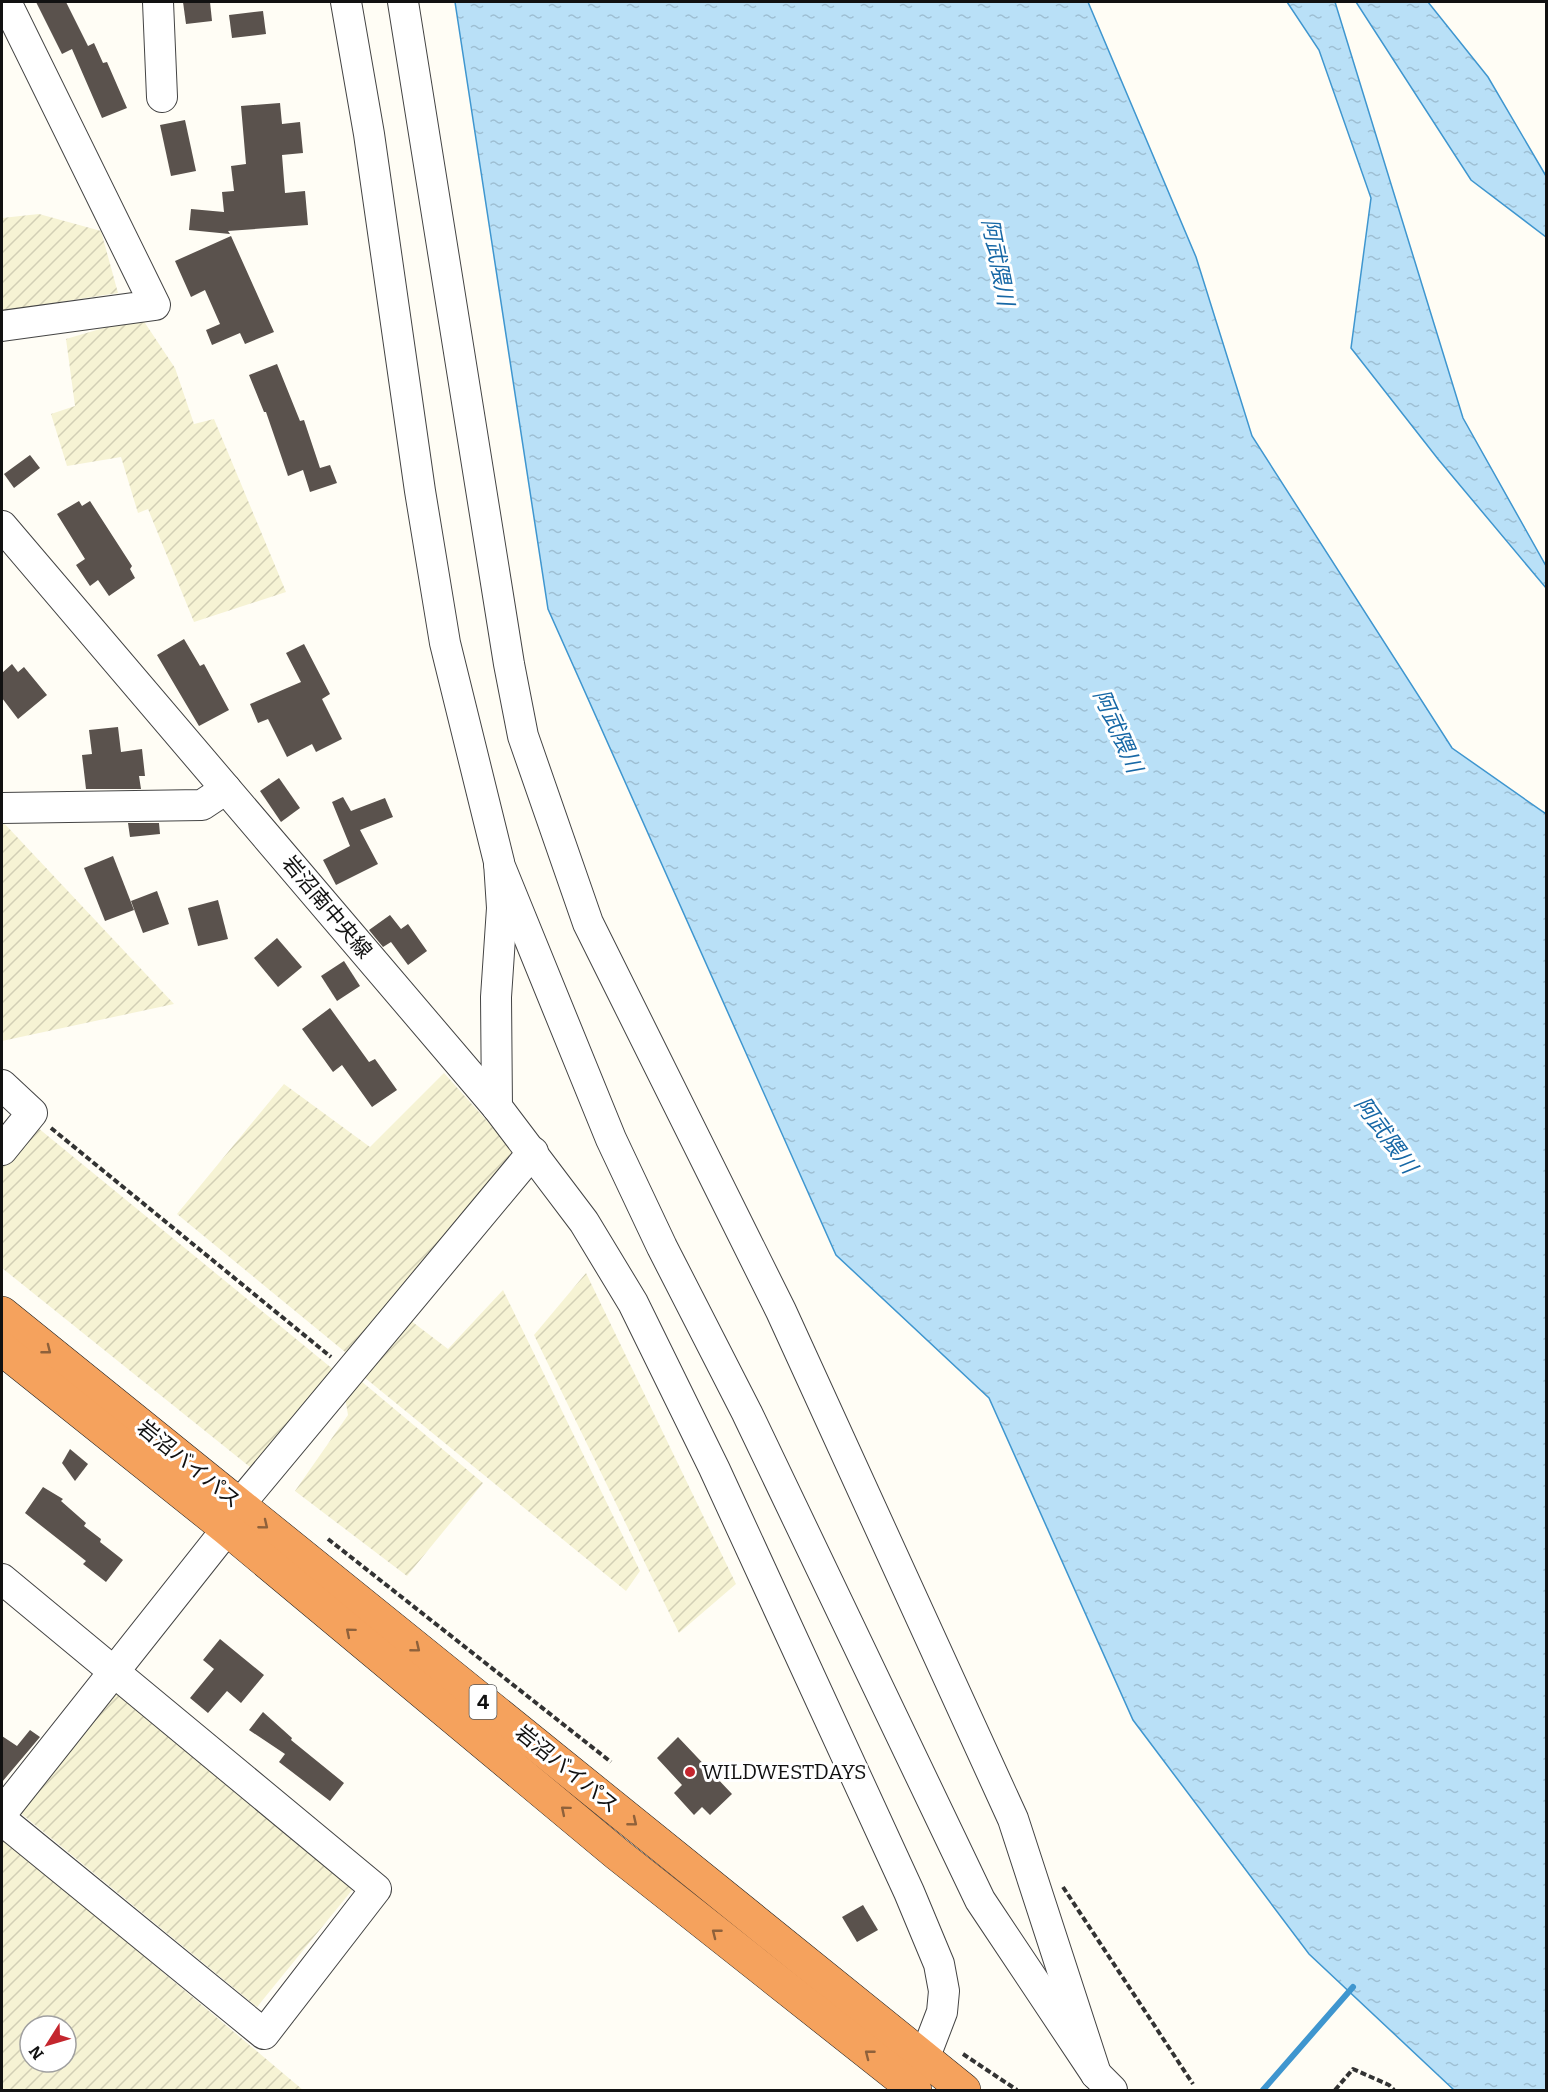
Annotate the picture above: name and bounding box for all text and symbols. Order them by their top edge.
water label: 阿武隈川 [976,216,1020,310]
water label: 阿武隈川 [1088,685,1149,779]
street label: 岩沼南中央線 [277,850,377,964]
water label: 阿武隈川 [1349,1091,1424,1180]
one-way arrow [41,1342,52,1353]
street label: 岩沼バイパス [132,1414,246,1514]
one-way arrow [257,1518,268,1529]
one-way arrow [346,1628,357,1639]
one-way arrow [409,1640,420,1651]
road number: 4 [470,1685,496,1719]
street label: 岩沼バイパス [510,1719,624,1819]
place label: WILDWESTDAYS [702,1759,867,1785]
marker: WILDWESTDAYS [683,1765,697,1779]
one-way arrow [561,1807,572,1818]
one-way arrow [627,1815,638,1826]
one-way arrow [712,1929,723,1940]
north arrow [18,2014,78,2074]
text: N [25,2042,48,2063]
one-way arrow [865,2051,876,2062]

